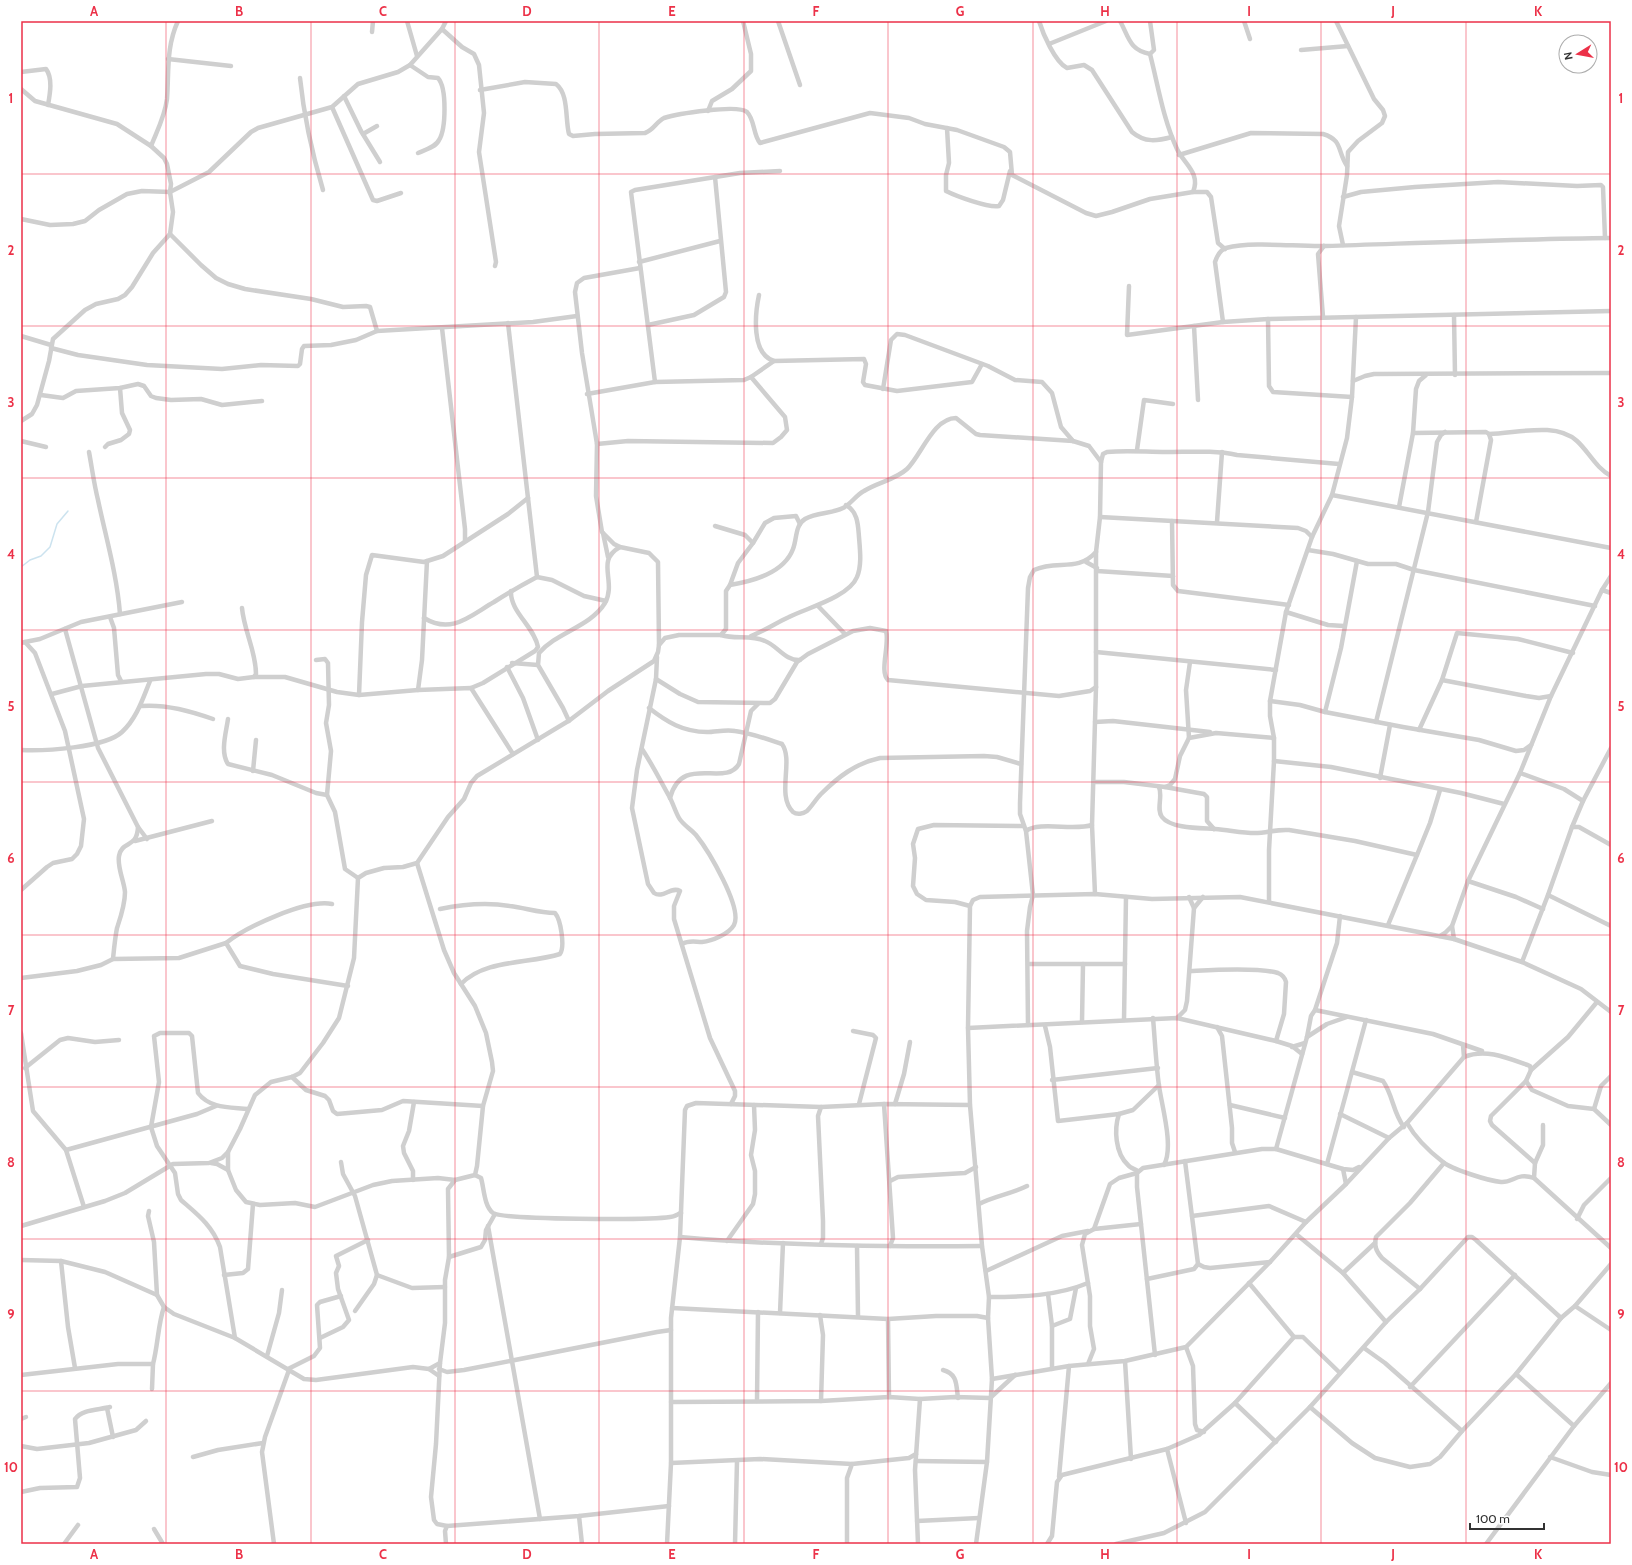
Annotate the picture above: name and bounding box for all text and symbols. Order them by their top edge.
text: A [90,3,99,19]
text: B [235,3,243,19]
text: C [379,3,387,19]
text: D [522,3,532,19]
text: E [668,3,676,19]
text: F [813,3,820,19]
text: G [956,3,965,19]
text: H [1100,3,1110,19]
text: I [1247,3,1251,19]
text: J [1390,3,1395,19]
text: K [1534,3,1543,19]
north arrow [1558,34,1598,74]
text: N [1561,51,1576,61]
text: 1 [9,90,13,106]
text: 1 [1619,90,1623,106]
text: 2 [8,242,15,258]
text: 2 [1618,242,1625,258]
text: 3 [7,394,15,410]
text: 3 [1617,394,1625,410]
text: 4 [7,546,15,562]
text: 4 [1617,546,1625,562]
text: 5 [8,698,15,714]
text: 5 [1618,698,1625,714]
text: 6 [7,850,15,866]
text: 6 [1617,850,1625,866]
text: 7 [8,1002,15,1018]
text: 7 [1618,1002,1625,1018]
text: 8 [7,1154,15,1170]
text: 8 [1617,1154,1625,1170]
text: 9 [7,1306,15,1322]
text: 9 [1617,1306,1625,1322]
text: 10 [4,1459,18,1475]
text: 10 [1614,1459,1628,1475]
scale bar [1470,1505,1544,1531]
text: 100 m [1476,1511,1510,1526]
text: A [90,1546,99,1562]
text: B [235,1546,243,1562]
text: C [379,1546,387,1562]
text: D [522,1546,532,1562]
text: E [668,1546,676,1562]
text: F [813,1546,820,1562]
text: G [956,1546,965,1562]
text: H [1100,1546,1110,1562]
text: I [1247,1546,1251,1562]
text: J [1390,1546,1395,1562]
text: K [1534,1546,1543,1562]

